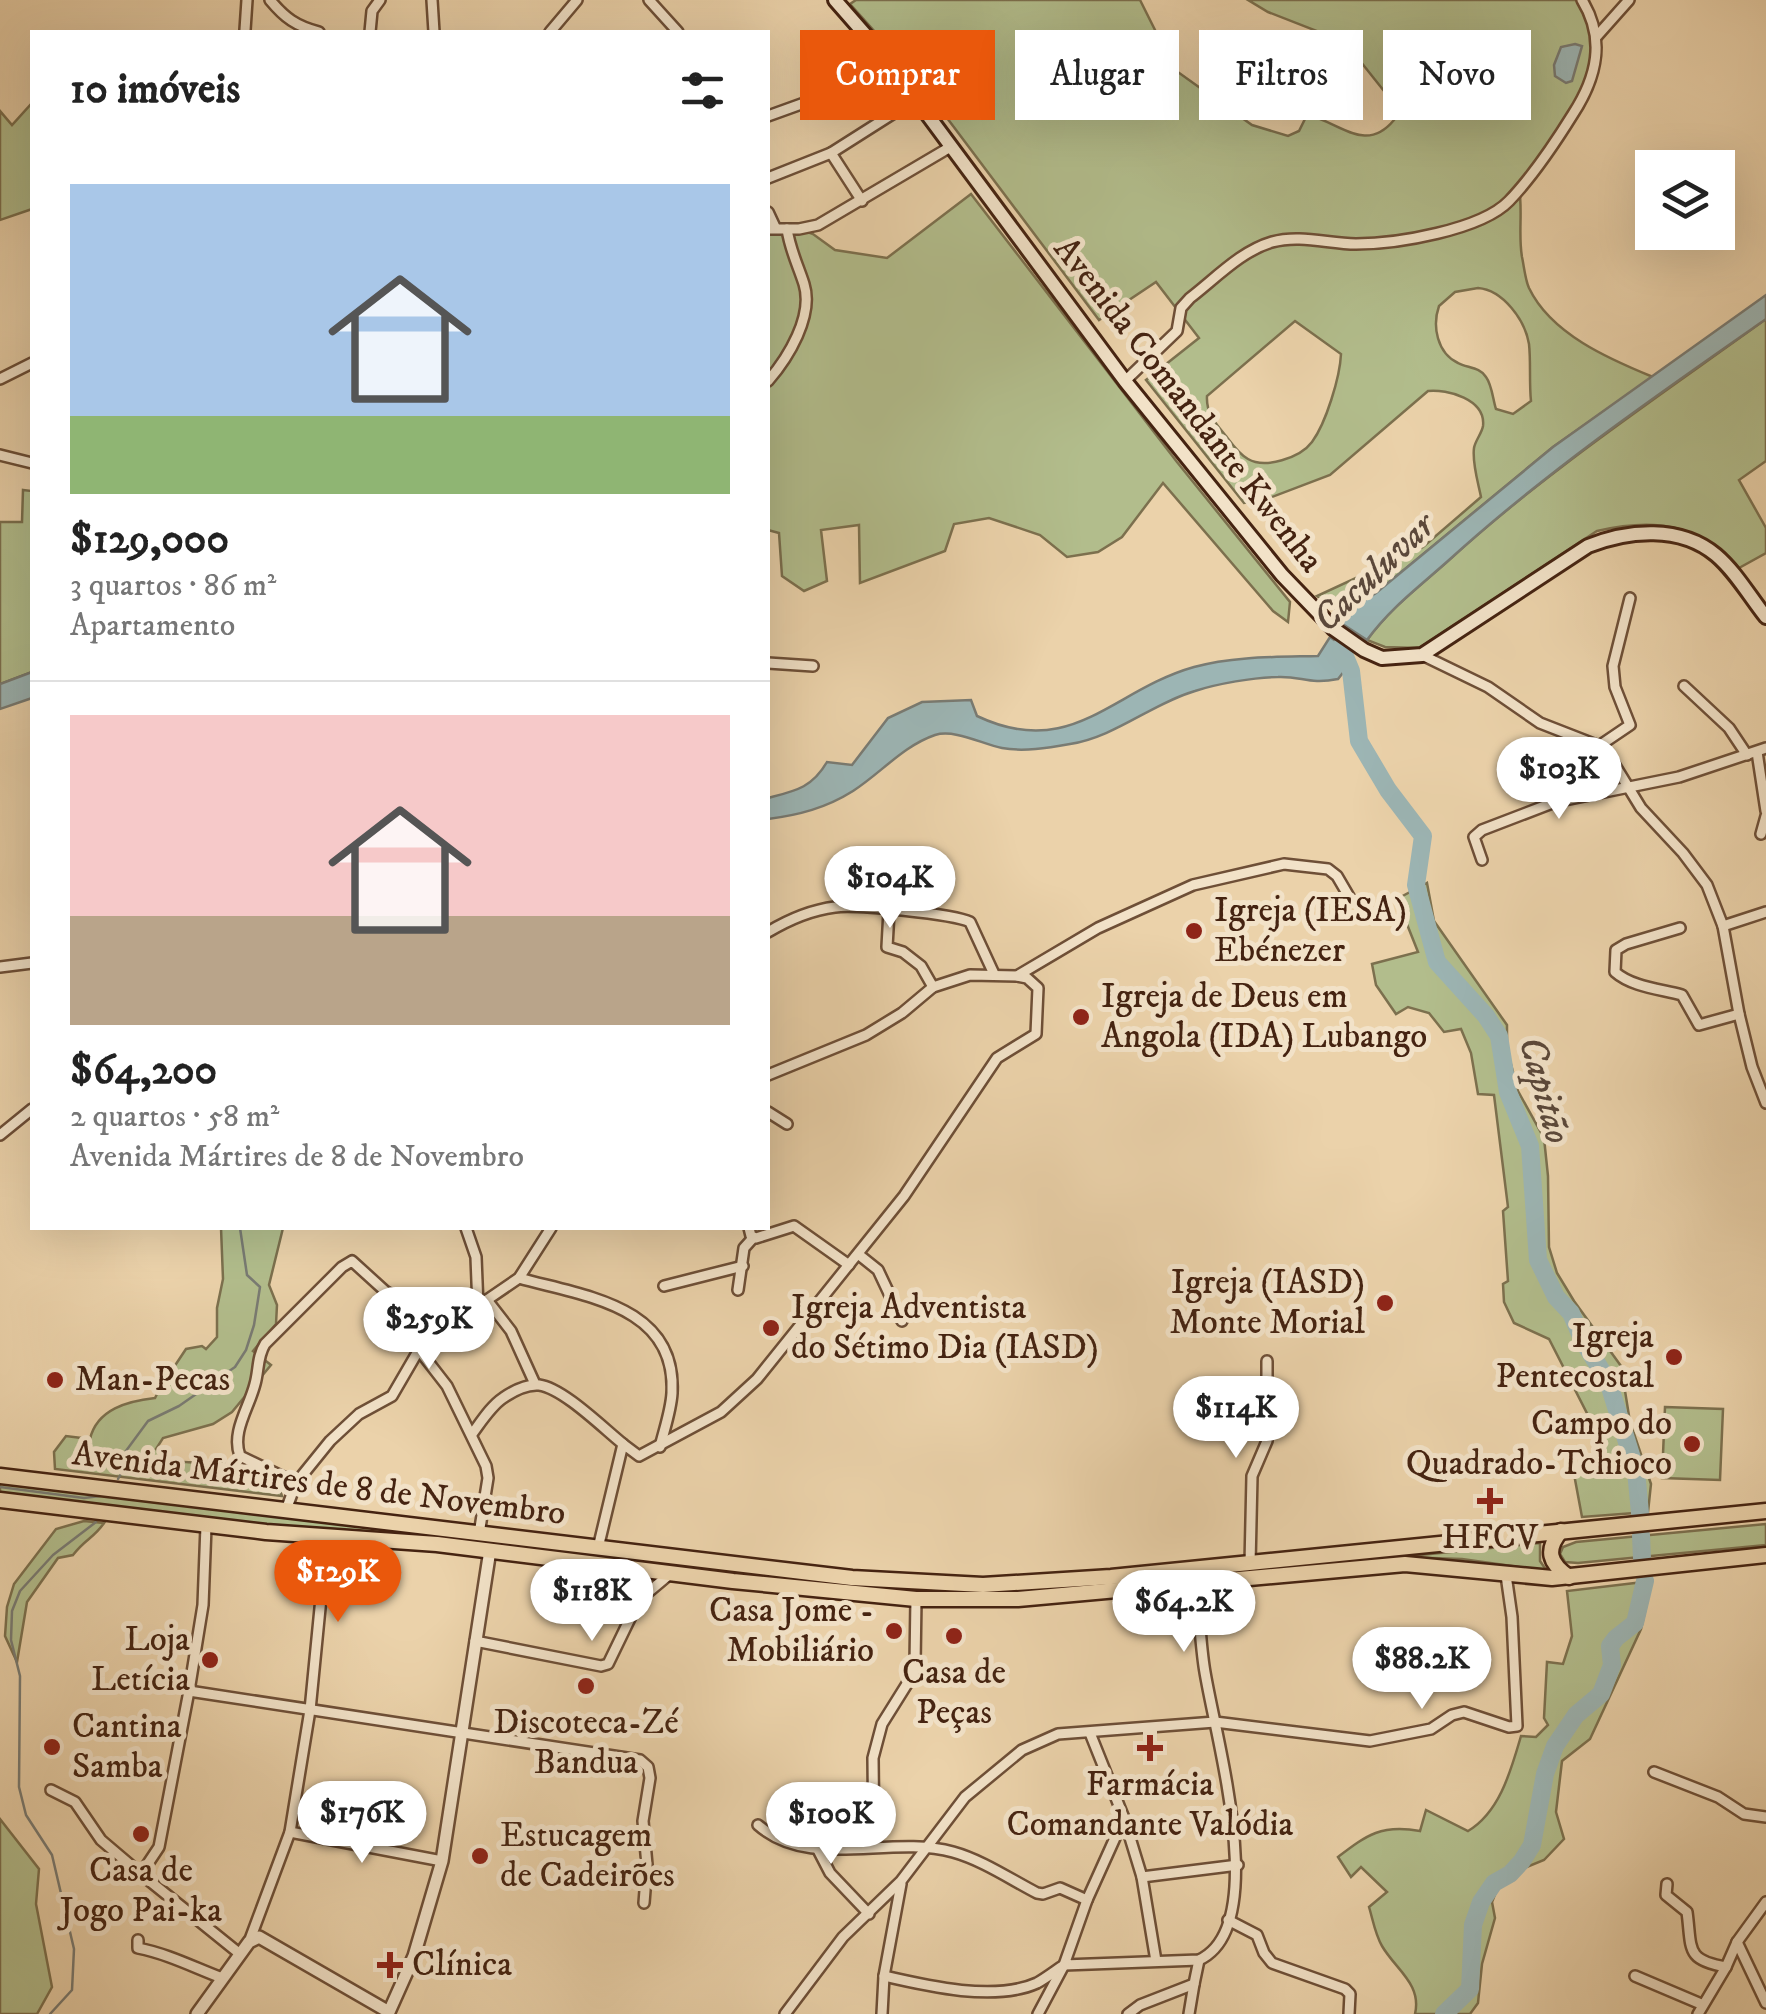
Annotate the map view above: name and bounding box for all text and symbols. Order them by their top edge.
chip: Comprar [800,30,995,120]
chip: Alugar [1015,30,1179,120]
chip: Filtros [1199,30,1363,120]
chip: Novo [1383,30,1531,120]
icon: filters [675,63,730,118]
text: 10 imóveis [70,64,240,116]
map controls [1635,150,1735,250]
button: layers [1635,150,1735,250]
street label: Avenida Comandante Kwenha [1043,228,1333,582]
icon: home [310,249,490,429]
water label: Caculuvar [1303,500,1448,643]
text: $129,000 [70,514,229,566]
text: 3 quartos · 86 m² [70,566,276,606]
text: Apartamento [70,606,235,646]
pin: $103K [1489,737,1629,822]
text: $103K [1519,749,1599,789]
icon: home [310,780,490,960]
pin: $104K [820,846,960,931]
text: $104K [846,858,934,898]
place label: Igreja (IESA) Ebénezer [1214,889,1407,973]
marker: Igreja (IESA) Ebénezer [1183,920,1205,942]
place label: Igreja de Deus em Angola (IDA) Lubango [1101,975,1427,1059]
marker: Igreja de Deus em Angola (IDA) Lubango [1070,1006,1092,1028]
water label: Capitão [1507,1031,1581,1149]
text: $64,200 [70,1045,217,1097]
text: 2 quartos · 58 m² [70,1097,279,1137]
text: Avenida Mártires de 8 de Novembro [70,1137,524,1177]
place label: Igreja (IASD) Monte Morial [1169,1261,1365,1345]
place label: Igreja Adventista do Sétimo Dia (IASD) [791,1286,1099,1370]
pin: $259K [359,1287,499,1372]
marker: Igreja (IASD) Monte Morial [1374,1292,1396,1314]
text: $259K [385,1299,473,1339]
place label: Igreja Pentecostal [1495,1315,1654,1399]
marker: Igreja Adventista do Sétimo Dia (IASD) [760,1317,782,1339]
marker: Igreja Pentecostal [1663,1346,1685,1368]
place label: Man-Pecas [75,1358,230,1402]
marker: Man-Pecas [44,1369,66,1391]
pin: $114K [1166,1376,1306,1461]
text: $114K [1195,1388,1277,1428]
place label: Campo do Quadrado-Tchioco [1406,1402,1672,1486]
street label: Avenida Mártires de 8 de Novembro [70,1432,568,1536]
marker: Campo do Quadrado-Tchioco [1681,1433,1703,1455]
marker: HFCV [1479,1490,1501,1512]
place label: HFCV [1442,1516,1539,1560]
pin: $129K [268,1540,408,1625]
text: $129K [296,1552,380,1592]
pin: $118K [522,1559,662,1644]
pin: $64.2K [1103,1570,1265,1655]
text: $118K [552,1571,632,1611]
text: $64.2K [1134,1582,1234,1622]
place label: Casa Jome - Mobiliário [709,1589,874,1673]
place label: Loja Letícia [91,1618,190,1702]
marker: Casa Jome - Mobiliário [883,1620,905,1642]
marker: Casa de Peças [943,1625,965,1647]
pin: $88.2K [1341,1627,1503,1712]
text: $88.2K [1374,1639,1470,1679]
marker: Loja Letícia [199,1649,221,1671]
place label: Casa de Peças [902,1651,1006,1735]
marker: Discoteca-Zé Bandua [575,1675,597,1697]
place label: Discoteca-Zé Bandua [493,1701,679,1785]
place label: Cantina Samba [72,1705,182,1789]
marker: Cantina Samba [41,1736,63,1758]
marker: Farmácia Comandante Valódia [1139,1737,1161,1759]
place label: Farmácia Comandante Valódia [1007,1763,1294,1847]
pin: $176K [292,1781,432,1866]
pin: $100K [761,1782,901,1867]
text: $176K [319,1793,405,1833]
text: $100K [788,1794,874,1834]
place label: Estucagem de Cadeirões [500,1814,675,1898]
marker: Casa de Jogo Pai-ka [130,1823,152,1845]
marker: Estucagem de Cadeirões [469,1845,491,1867]
place label: Casa de Jogo Pai-ka [57,1849,222,1933]
place label: Clínica [412,1943,512,1987]
marker: Clínica [377,1952,403,1978]

